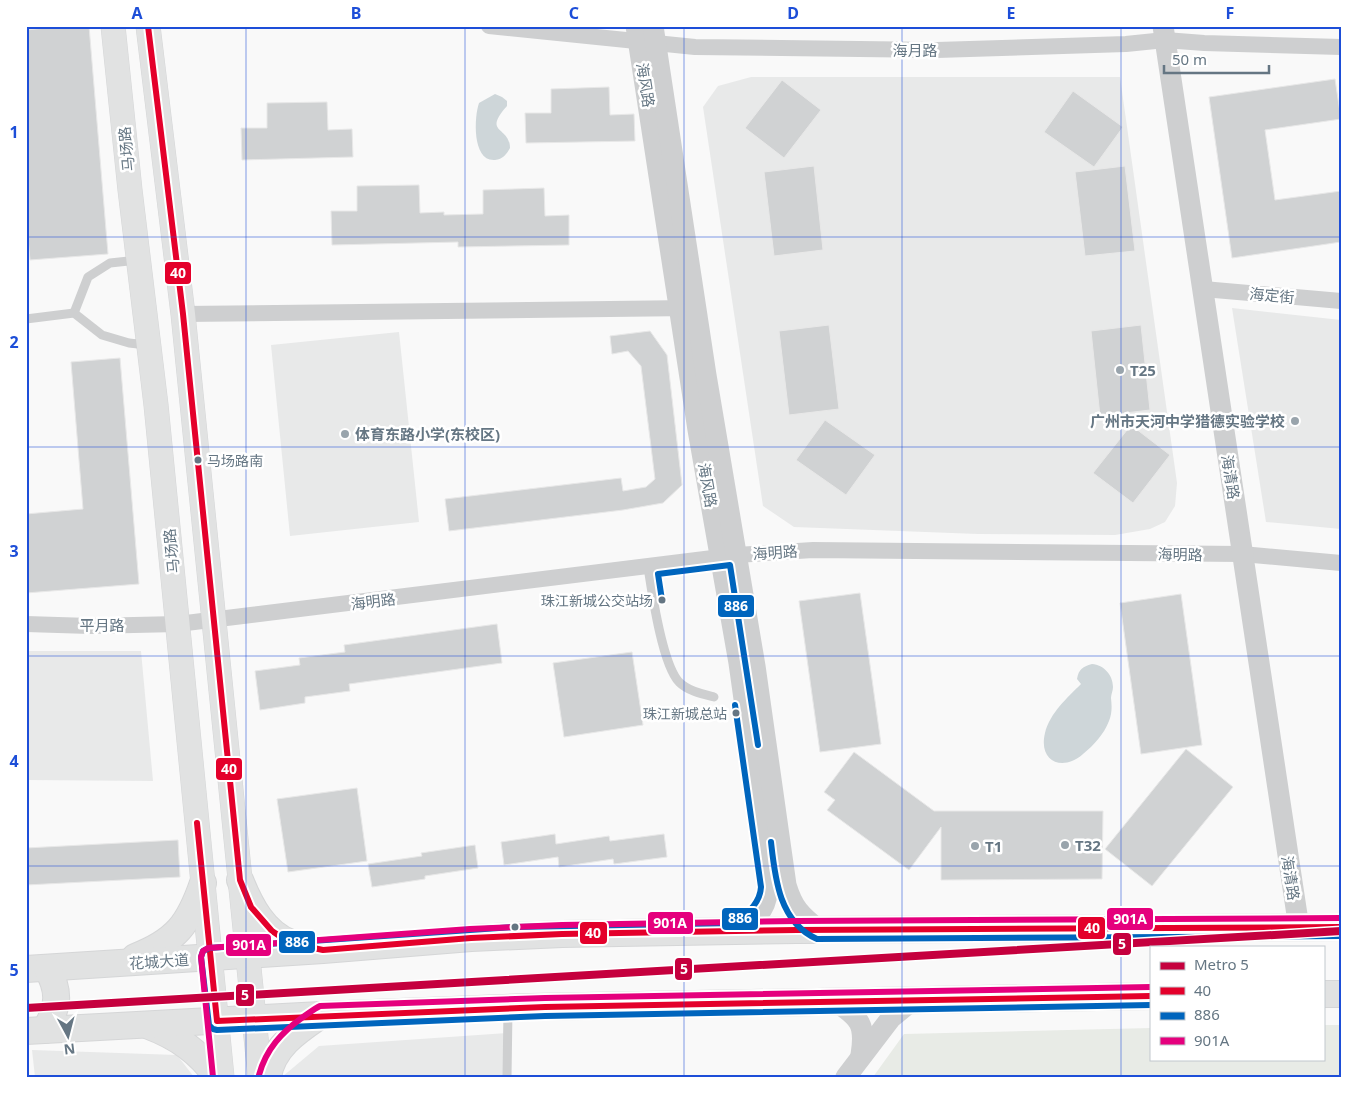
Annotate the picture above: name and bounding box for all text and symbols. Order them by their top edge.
text: A [131,2,143,24]
text: B [351,2,361,24]
text: C [569,2,579,24]
text: D [787,2,799,24]
text: E [1007,2,1016,24]
text: F [1226,2,1234,24]
street label: 海月路 [892,40,938,60]
scale bar [1164,42,1270,74]
text: 50 m [1172,49,1207,69]
street label: 海风路 [633,61,659,109]
text: 1 [9,121,19,143]
street label: 马场路 [114,126,138,172]
line badge: 40 [164,261,192,285]
text: 40 [170,263,186,282]
street label: 海定街 [1249,283,1295,307]
text: 2 [9,331,19,353]
place label: T25 [1130,360,1156,380]
marker: T25 [1114,364,1126,376]
place label: 广州市天河中学猎德实验学校 [1090,411,1285,431]
marker: 广州市天河中学猎德实验学校 [1289,415,1301,427]
place label: 体育东路小学(东校区) [355,424,500,444]
marker: 体育东路小学(东校区) [339,428,351,440]
place label: 马场路南 [207,451,263,470]
street label: 海清路 [1218,453,1244,501]
marker: 马场路南 [193,455,203,465]
street label: 海风路 [694,461,722,509]
street label: 马场路 [159,528,183,574]
text: 3 [9,540,19,562]
street label: 海明路 [752,540,798,564]
street label: 海明路 [1157,544,1203,564]
street label: 海明路 [349,588,397,614]
place label: 珠江新城公交站场 [541,591,653,610]
line badge: 886 [717,594,755,618]
marker: 珠江新城公交站场 [657,595,667,605]
text: 886 [724,596,748,615]
street label: 平月路 [79,615,125,635]
place label: 珠江新城总站 [643,704,727,723]
marker: 珠江新城总站 [731,708,741,718]
text: 4 [9,750,19,772]
line badge: 40 [215,757,243,781]
text: 40 [221,759,237,778]
place label: T32 [1075,835,1101,855]
place label: T1 [985,836,1002,856]
marker: T32 [1059,839,1071,851]
marker: T1 [969,840,981,852]
street label: 海清路 [1278,854,1304,902]
line badge: 886 [721,907,759,931]
line badge: 901A [1106,907,1154,931]
text: 886 [728,908,752,927]
text: 901A [1113,909,1147,928]
line badge: 901A [647,911,694,935]
text: 901A [653,913,687,932]
line badge: 40 [1077,916,1106,940]
text: 40 [1084,918,1100,937]
line badge: 40 [579,921,608,945]
unlabelled marker [510,922,520,932]
text: 40 [585,923,601,942]
line badge: 886 [278,930,316,954]
text: 886 [285,932,309,951]
line badge: 5 [1112,932,1132,956]
line badge: 901A [225,933,272,957]
text: 5 [1118,934,1126,953]
text: 901A [232,935,266,954]
legend [1150,946,1324,1060]
street label: 花城大道 [128,949,190,973]
text: Metro 5 [1194,954,1249,974]
line badge: 5 [674,957,693,981]
text: 5 [9,959,19,981]
text: 5 [680,959,688,978]
text: 40 [1194,980,1211,1000]
line badge: 5 [235,983,255,1007]
text: 5 [241,985,249,1004]
text: 886 [1194,1004,1220,1024]
north arrow [42,1010,92,1060]
text: 901A [1194,1030,1230,1050]
text: N [63,1039,76,1060]

